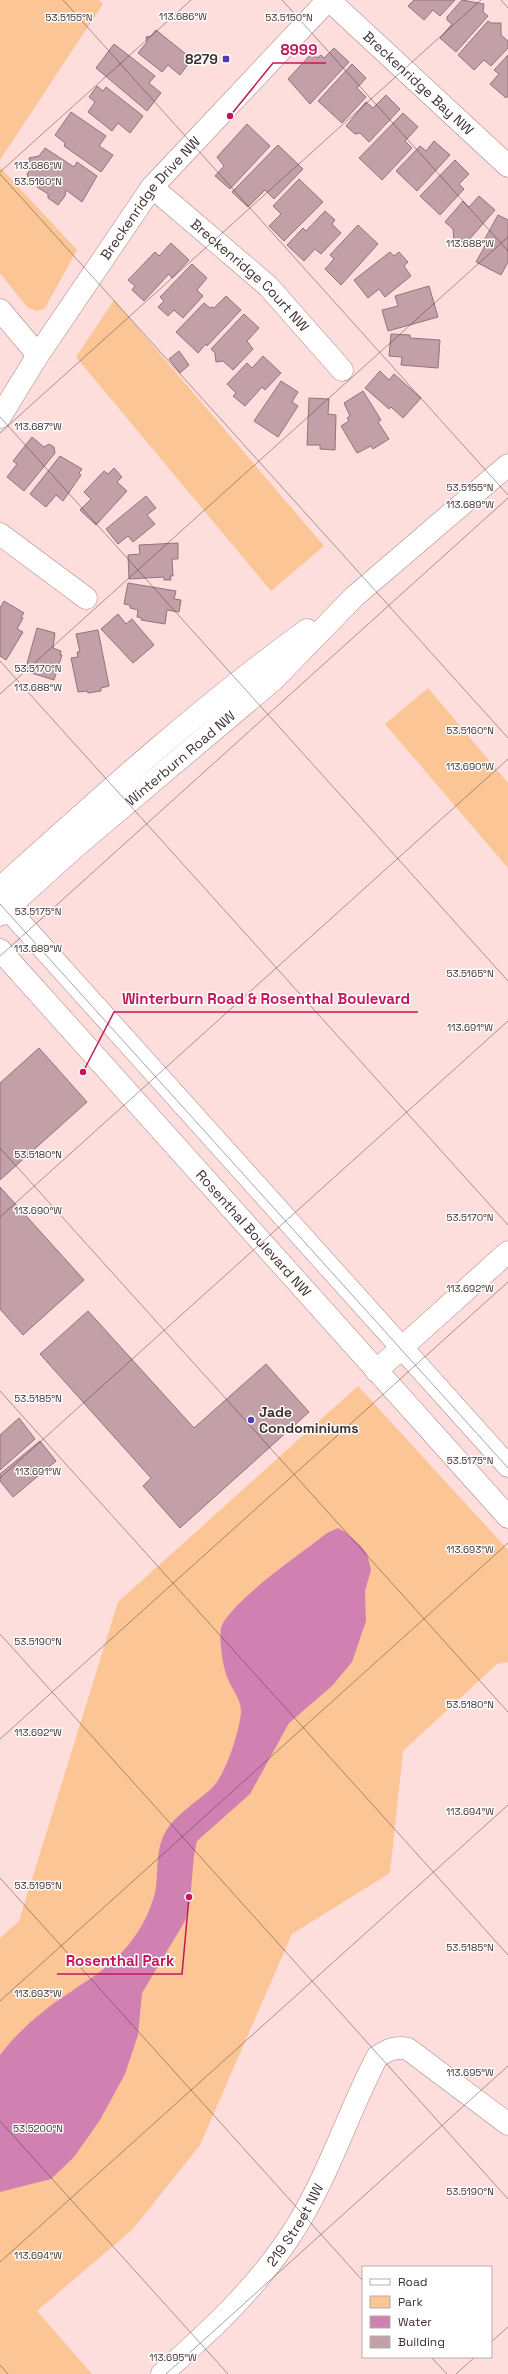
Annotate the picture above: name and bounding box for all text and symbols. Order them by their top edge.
text: 113.686°W [159,10,207,23]
text: 53.5155°N [45,11,93,24]
text: 53.5150°N [265,11,313,24]
street label: Breckenridge Bay NW [359,27,478,139]
callout: 8999 [273,36,326,63]
text: 8999 [281,40,317,59]
place label: 8279 [185,50,218,68]
marker: 8279 [221,54,231,64]
street label: Breckenridge Drive NW [96,132,204,263]
text: 113.686°W [14,159,62,172]
text: 53.5160°N [14,175,62,188]
street label: Breckenridge Court NW [187,215,313,335]
text: 113.688°W [446,237,494,250]
text: 113.687°W [14,420,62,433]
text: 53.5155°N [446,481,494,494]
text: 113.689°W [446,498,494,511]
text: 53.5170°N [14,662,62,675]
text: 113.688°W [14,681,62,694]
street label: Winterburn Road NW [122,707,239,810]
text: 53.5160°N [446,724,494,737]
text: 113.690°W [446,760,494,773]
text: 53.5175°N [15,905,61,918]
text: 113.689°W [14,942,62,955]
text: 53.5165°N [446,967,494,980]
callout: Winterburn Road & Rosenthal Boulevard [114,985,418,1012]
text: Winterburn Road & Rosenthal Boulevard [122,989,410,1008]
text: 113.691°W [447,1021,493,1034]
text: 53.5180°N [14,1148,62,1161]
street label: Rosenthal Boulevard NW [192,1166,315,1300]
text: 113.690°W [14,1204,62,1217]
text: 53.5170°N [446,1211,494,1224]
text: 113.692°W [446,1282,494,1295]
text: 53.5185°N [14,1392,62,1405]
place label: Jade Condominiums [259,1403,359,1437]
marker: Jade Condominiums [246,1415,256,1425]
text: 53.5175°N [447,1454,493,1467]
text: 113.691°W [15,1465,61,1478]
text: 113.693°W [446,1543,494,1556]
text: 53.5190°N [14,1635,62,1648]
text: 53.5180°N [446,1698,494,1711]
text: 113.692°W [14,1726,62,1739]
text: 113.694°W [446,1805,494,1818]
text: 53.5195°N [14,1879,62,1892]
text: 53.5185°N [446,1941,494,1954]
callout: Rosenthal Park [57,1947,182,1974]
text: Rosenthal Park [66,1951,175,1970]
text: 113.693°W [14,1987,62,2000]
text: 113.695°W [446,2066,494,2079]
text: 53.5200°N [13,2122,63,2135]
street label: 219 Street NW [263,2180,327,2270]
text: 53.5190°N [446,2185,494,2198]
text: 113.694°W [14,2249,62,2262]
legend [362,2266,492,2358]
text: Road [398,2274,427,2290]
text: Park [398,2294,423,2310]
text: Water [398,2314,432,2330]
text: Building [398,2334,445,2350]
text: 113.695°W [149,2351,197,2364]

